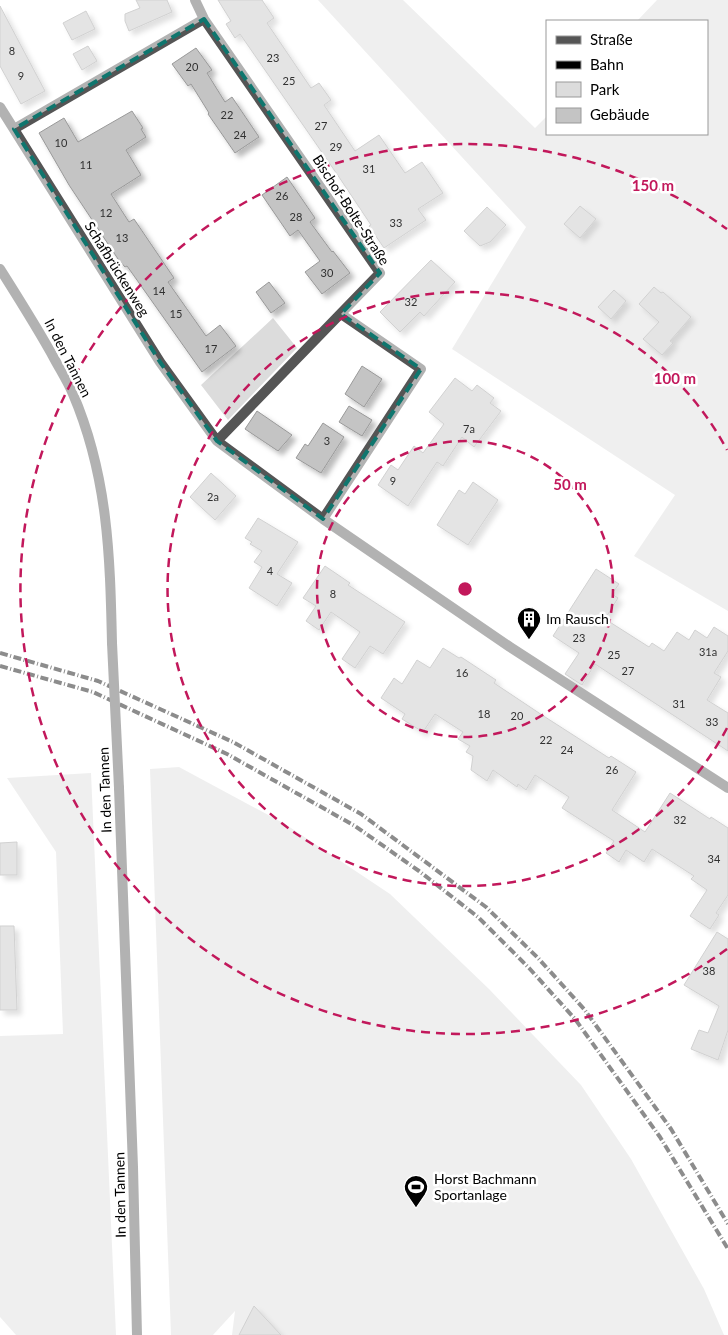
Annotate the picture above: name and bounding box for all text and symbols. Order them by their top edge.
legend [546,20,708,135]
text: Straße [590,30,633,48]
house number: 8 [9,44,15,57]
house number: 23 [267,51,279,64]
text: Bahn [590,55,624,73]
house number: 20 [186,60,199,73]
house number: 9 [18,69,24,82]
house number: 25 [283,74,295,87]
text: Park [590,80,620,98]
text: Gebäude [590,105,649,123]
house number: 22 [221,108,233,121]
house number: 27 [315,119,327,132]
house number: 24 [234,128,247,141]
house number: 10 [55,136,68,149]
house number: 29 [330,140,342,153]
street label: Bischof-Bolte-Straße [309,151,393,268]
house number: 11 [80,158,92,171]
house number: 31 [363,162,375,175]
text: 150 m [632,176,674,194]
house number: 26 [276,189,288,202]
house number: 12 [100,206,112,219]
house number: 28 [290,210,302,223]
house number: 33 [390,216,402,229]
street label: Schafbrückenweg [81,218,153,319]
house number: 13 [116,231,128,244]
house number: 30 [321,266,334,279]
house number: 14 [153,284,166,297]
house number: 32 [405,295,417,308]
house number: 15 [170,307,182,320]
street label: In den Tannen [41,316,96,400]
house number: 17 [205,342,217,355]
text: 100 m [654,369,696,387]
house number: 7a [463,422,475,435]
house number: 3 [324,434,330,447]
house number: 9 [390,474,396,487]
text: 50 m [553,475,587,493]
house number: 2a [207,490,219,503]
house number: 4 [267,564,274,577]
centre of rings [456,580,474,598]
house number: 8 [330,587,336,600]
building icon: Im Rausch [516,606,542,640]
place label: Im Rausch [546,610,609,627]
house number: 23 [573,631,585,644]
house number: 31a [699,645,717,658]
house number: 25 [608,648,620,661]
house number: 27 [622,664,634,677]
house number: 16 [456,666,468,679]
house number: 31 [673,697,685,710]
house number: 18 [478,707,490,720]
house number: 20 [511,709,524,722]
house number: 33 [706,715,718,728]
house number: 22 [540,733,552,746]
house number: 24 [561,743,574,756]
street label: In den Tannen [95,747,114,833]
house number: 26 [606,763,618,776]
house number: 32 [674,813,686,826]
house number: 34 [708,852,721,865]
house number: 38 [703,964,715,977]
street label: In den Tannen [110,1152,129,1238]
place label: Horst Bachmann Sportanlage [434,1170,537,1203]
sports icon: Horst Bachmann Sportanlage [403,1174,429,1208]

